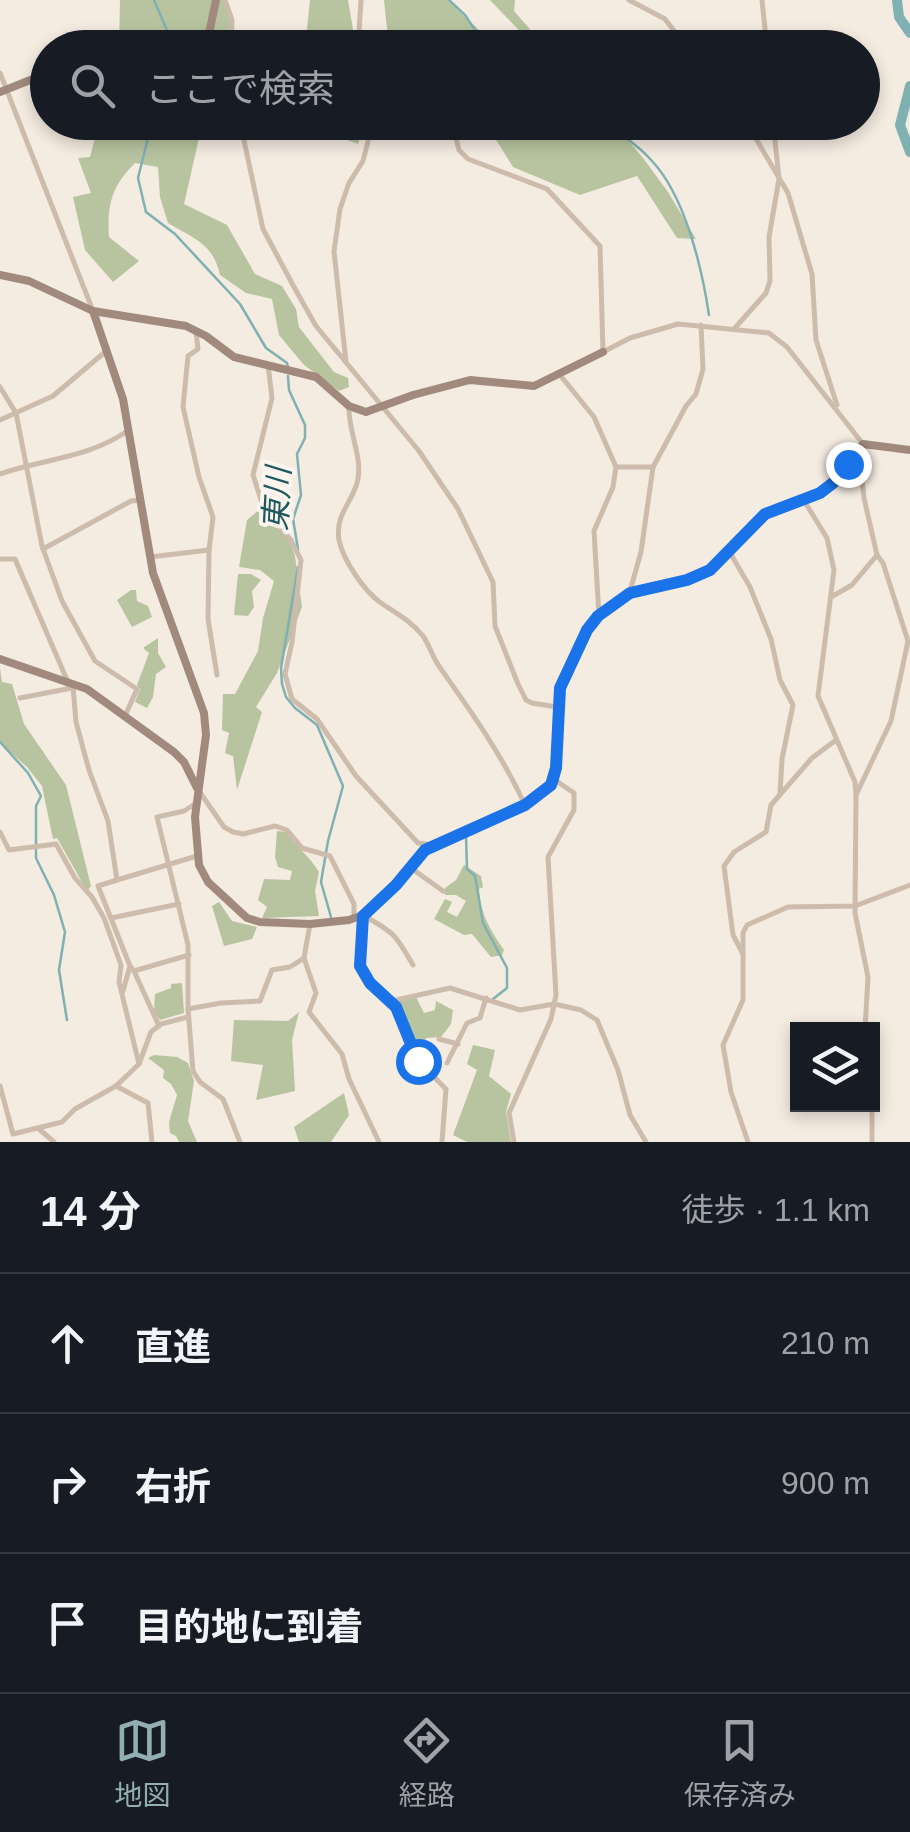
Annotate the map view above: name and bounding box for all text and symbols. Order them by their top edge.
search box [30,30,880,140]
icon: search [65,58,120,113]
text: ここで検索 [145,68,335,110]
route end [826,442,872,488]
water label: 東川 [257,463,297,532]
map controls [790,1022,880,1112]
button: layers [790,1022,880,1112]
route start [396,1039,442,1085]
text: 14 分 [40,1188,140,1235]
text: 徒歩 · 1.1 km [682,1192,870,1228]
icon: ahead [40,1316,95,1371]
text: 210 m [781,1325,870,1361]
text: 直進 [135,1326,211,1368]
icon: right [40,1456,95,1511]
text: 900 m [781,1465,870,1501]
text: 右折 [135,1466,211,1508]
icon: arrive [40,1596,95,1651]
text: 目的地に到着 [135,1606,363,1648]
tab: 地図 [114,1713,170,1813]
tab: 経路 [399,1713,455,1813]
tab: 保存済み [684,1713,796,1813]

